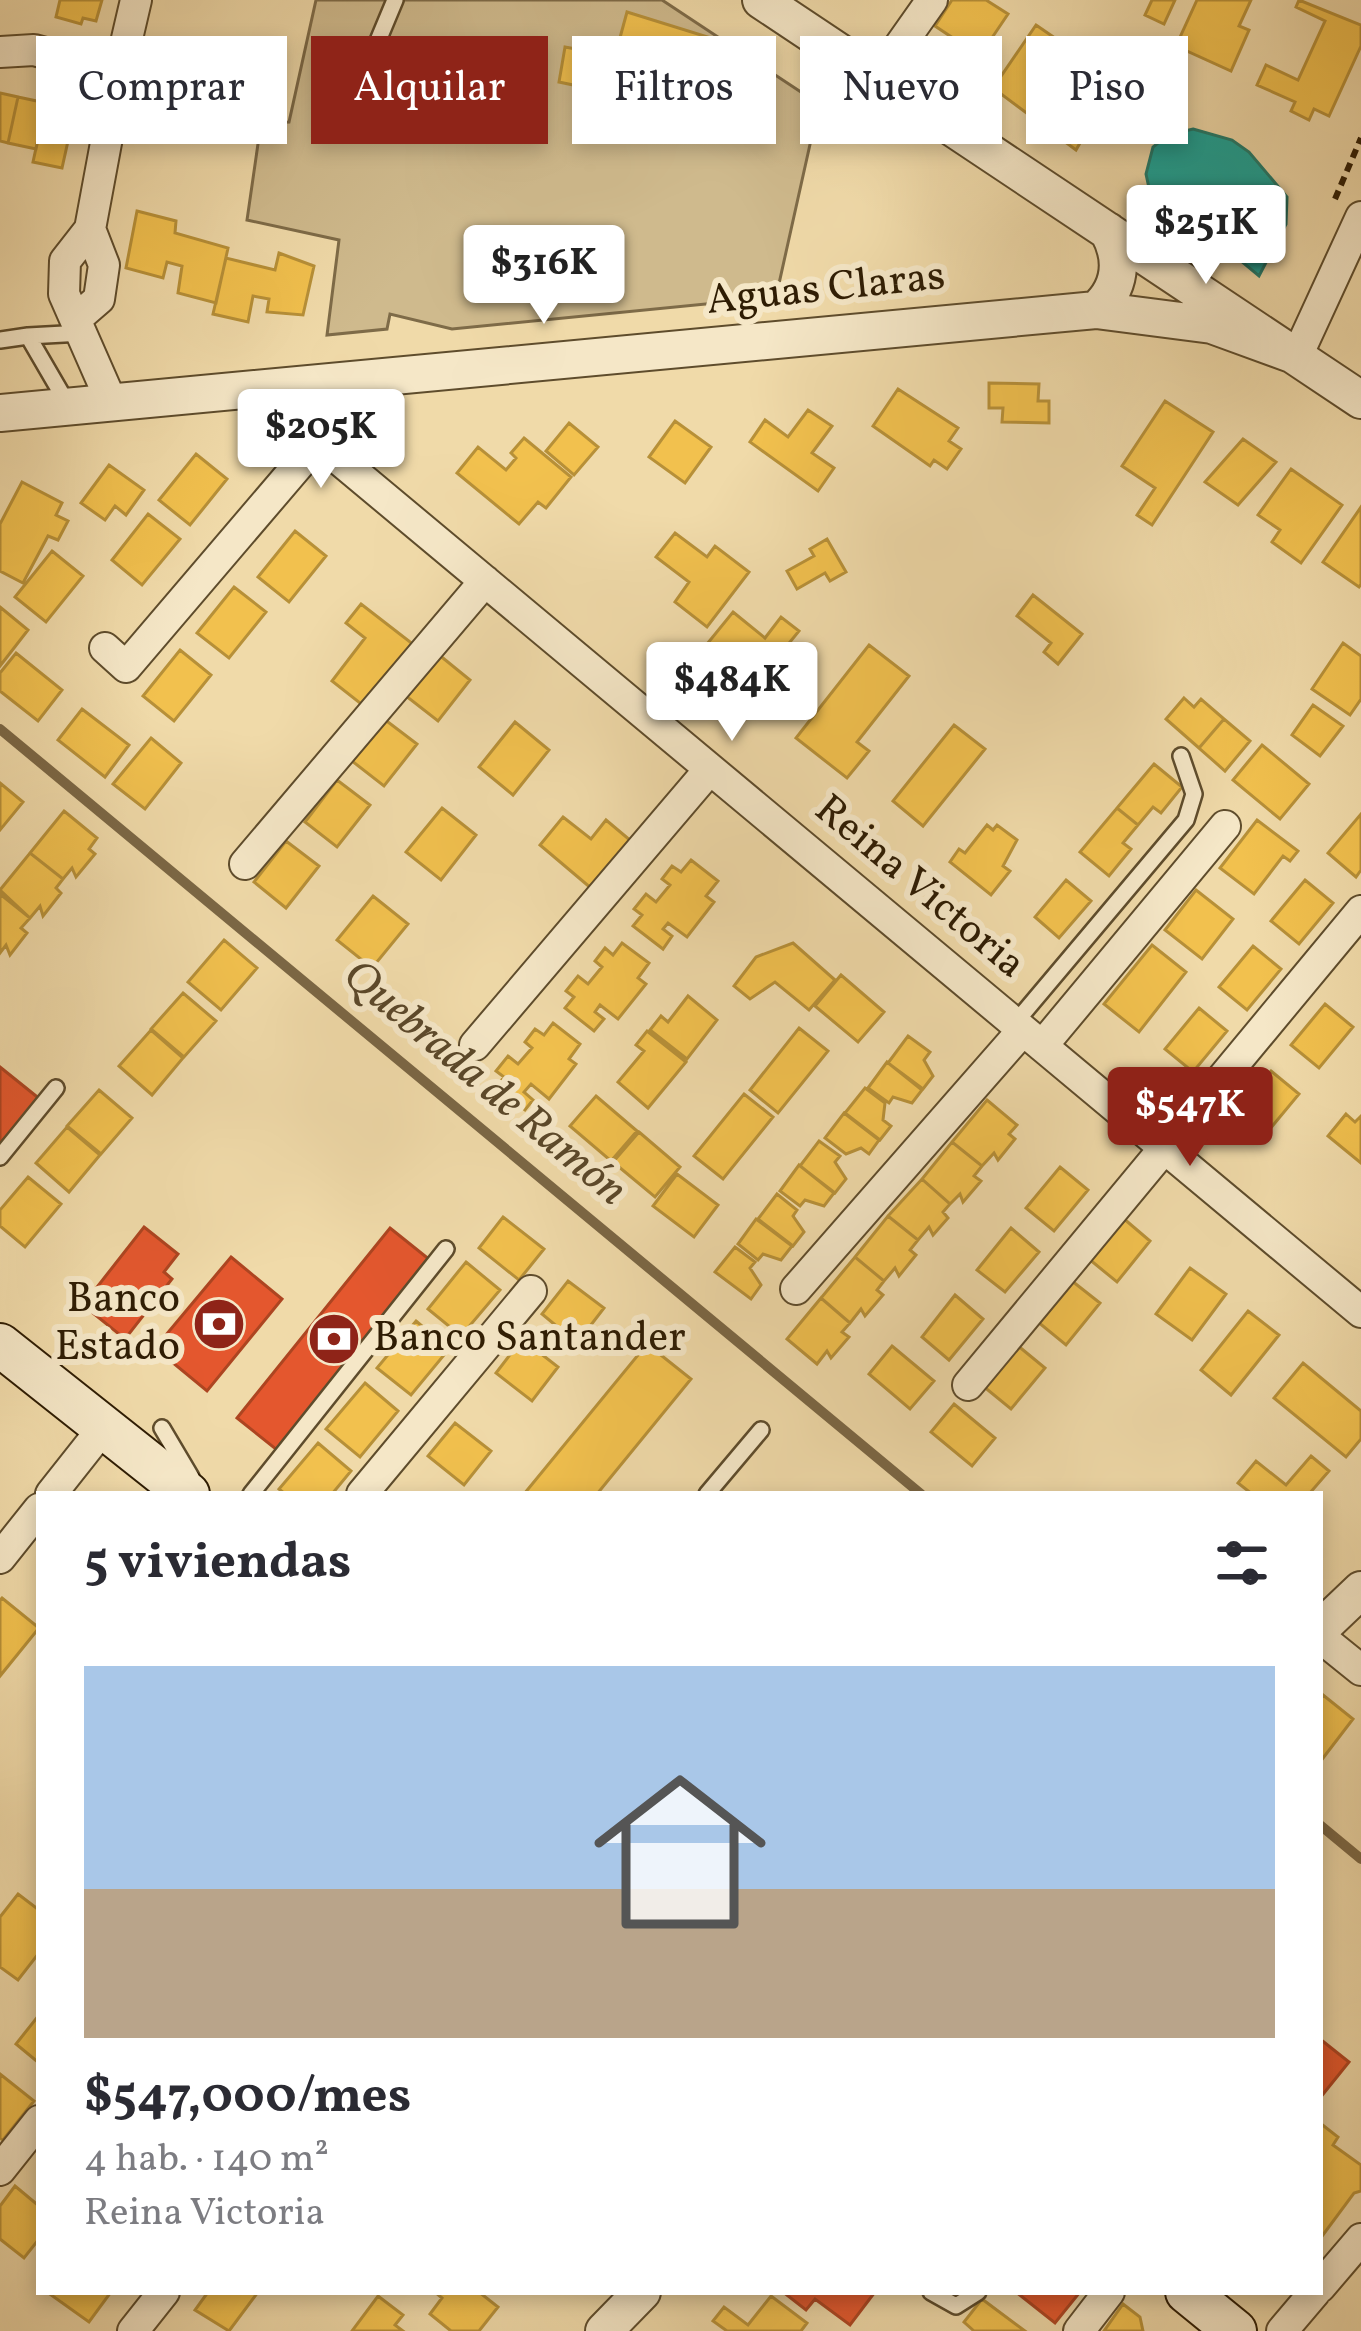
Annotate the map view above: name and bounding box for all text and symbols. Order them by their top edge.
chip: Comprar [36,36,287,144]
chip: Alquilar [311,36,548,144]
chip: Filtros [572,36,776,144]
chip: Nuevo [800,36,1002,144]
chip: Piso [1026,36,1188,144]
pin: $251K [1122,185,1290,287]
text: $251K [1154,197,1258,251]
pin: $316K [460,225,628,327]
text: $316K [491,237,597,291]
street label: Aguas Claras [704,248,948,332]
pin: $205K [237,389,405,491]
text: $205K [265,401,377,455]
pin: $484K [648,642,816,744]
text: $484K [673,654,791,708]
street label: Reina Victoria [801,782,1037,994]
water label: Quebrada de Ramón [328,946,640,1222]
pin: $547K [1106,1067,1274,1169]
text: $547K [1135,1079,1245,1133]
place label: Banco Estado [55,1271,180,1378]
bank icon: Banco Estado [191,1296,247,1352]
place label: Banco Santander [373,1310,686,1369]
bank icon: Banco Santander [306,1311,362,1367]
text: 5 viviendas [84,1528,351,1599]
icon: filters [1209,1530,1275,1596]
icon: home [572,1744,788,1960]
text: $547,000/mes [84,2062,411,2133]
text: 4 hab. · 140 m² [84,2133,329,2187]
text: Reina Victoria [84,2187,325,2241]

